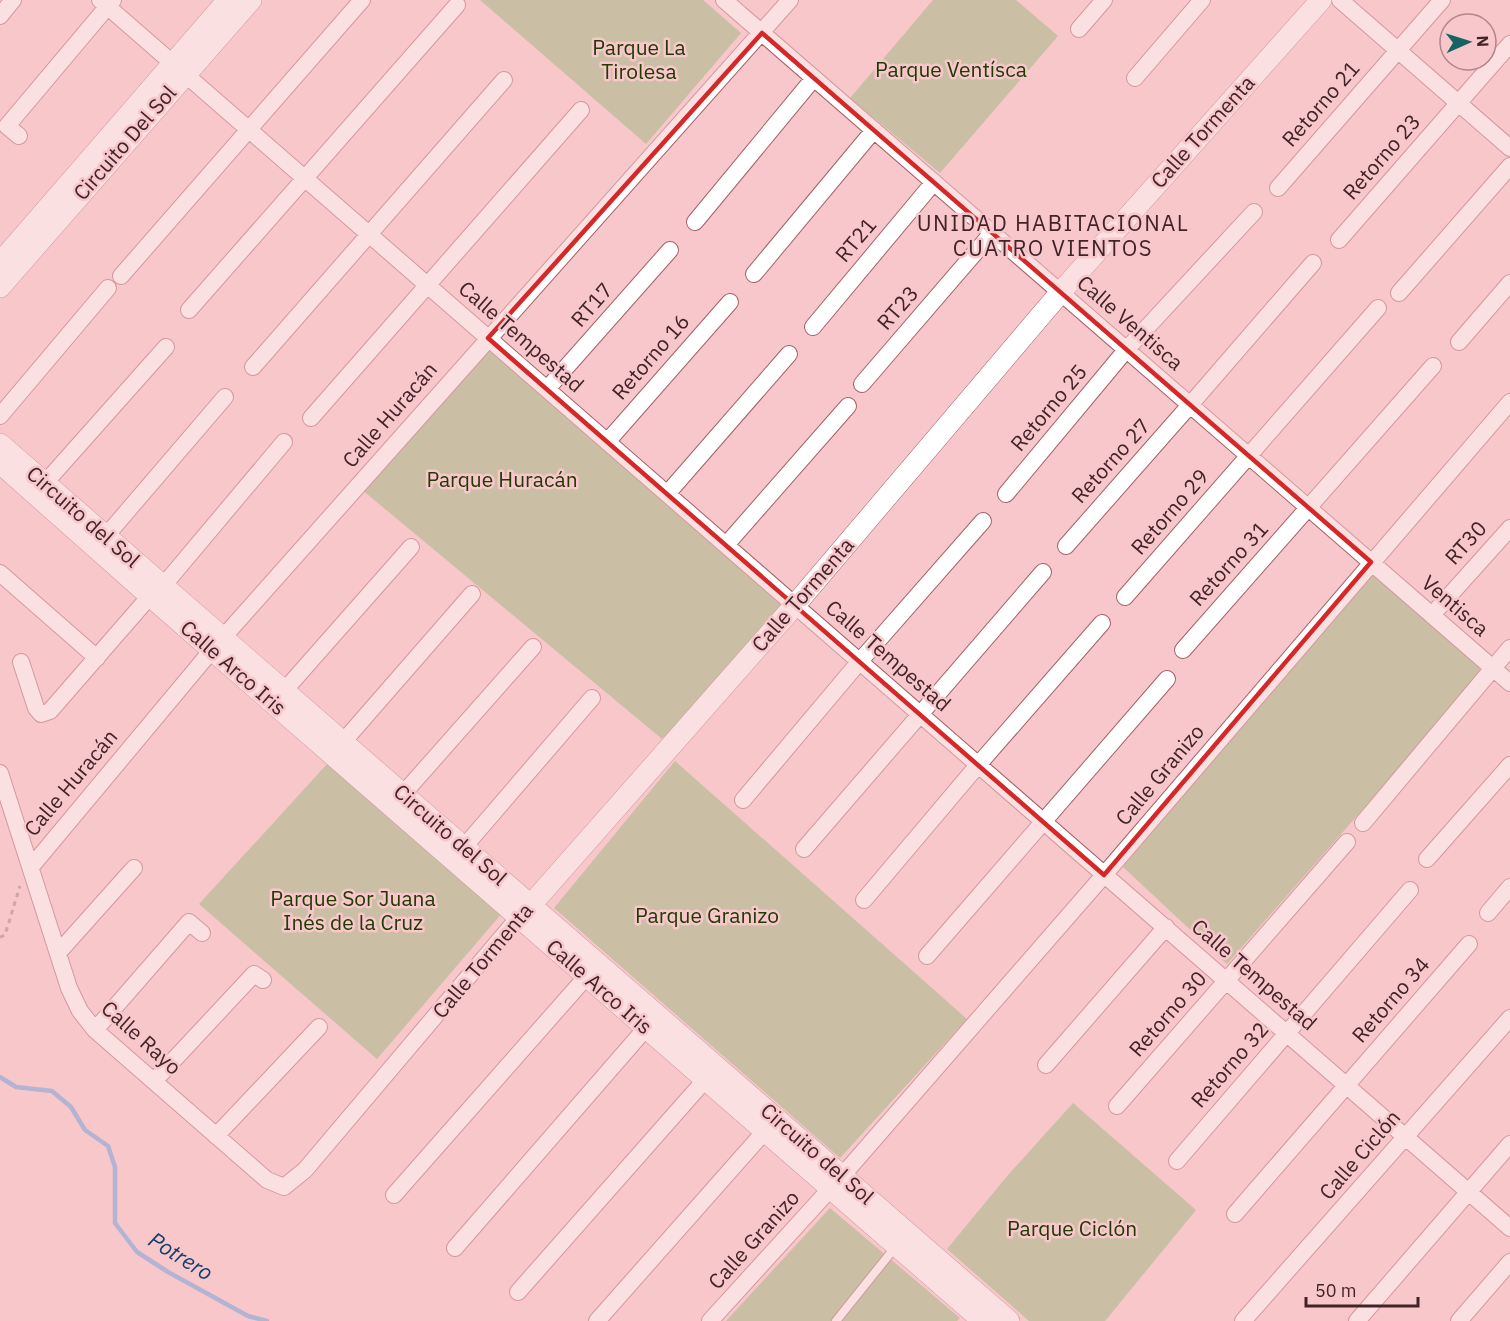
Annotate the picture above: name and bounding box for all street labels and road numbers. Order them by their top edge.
street label: Retorno 21 [1275,54,1365,152]
street label: Calle Tormenta [1144,69,1260,194]
street label: Circuito Del Sol [67,79,182,206]
street label: Retorno 23 [1336,107,1426,205]
street label: RT21 [828,211,882,268]
street label: Calle Ventisca [1072,268,1190,376]
street label: Calle Tempestad [453,274,590,398]
street label: RT17 [564,276,618,332]
street label: RT23 [870,279,924,335]
street label: Retorno 16 [605,307,695,405]
street label: Calle Huracán [336,356,443,473]
street label: Retorno 25 [1004,358,1093,457]
street label: Retorno 27 [1065,412,1156,509]
street label: Circuito del Sol [21,459,147,573]
street label: Retorno 29 [1124,462,1214,560]
street label: RT30 [1438,514,1492,570]
street label: Retorno 31 [1183,515,1274,612]
street label: Calle Tormenta [745,531,860,657]
street label: Ventisca [1416,568,1495,642]
street label: Calle Tempestad [820,593,957,717]
street label: Calle Arco Iris [175,613,293,721]
street label: Calle Granizo [1109,718,1210,831]
street label: Calle Huracán [17,723,123,842]
street label: Circuito del Sol [388,777,514,891]
street label: Calle Tormenta [426,897,539,1024]
street label: Calle Tempestad [1186,912,1323,1036]
street label: Calle Arco Iris [541,932,659,1040]
street label: Retorno 34 [1345,950,1435,1048]
street label: Retorno 30 [1122,964,1212,1062]
street label: Calle Rayo [96,994,188,1081]
street label: Retorno 32 [1184,1015,1274,1113]
street label: Circuito del Sol [755,1096,881,1210]
street label: Calle Ciclón [1312,1104,1406,1205]
street label: Calle Granizo [701,1184,805,1295]

